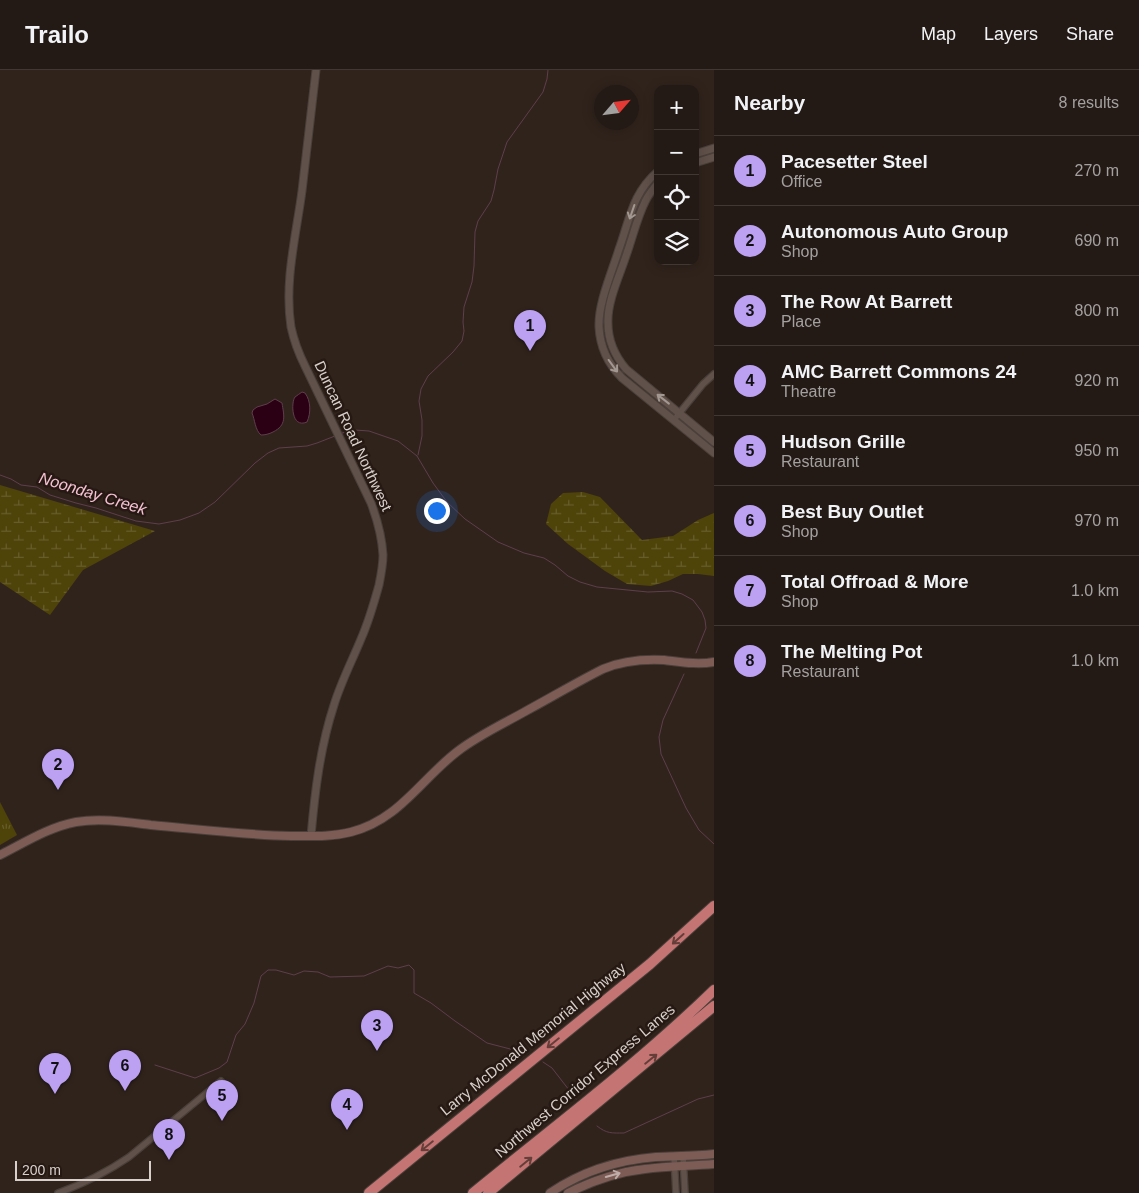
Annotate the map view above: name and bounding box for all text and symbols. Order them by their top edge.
text: Trailo [25,21,89,48]
text: Map [921,24,956,44]
text: Layers [984,24,1038,44]
text: Share [1066,24,1114,44]
north arrow [594,85,639,130]
map controls [654,85,699,265]
button: + [654,85,699,130]
text: Nearby [734,91,805,114]
text: 8 results [1059,94,1119,111]
button: − [654,130,699,175]
text: Pacesetter Steel [781,151,928,172]
text: 1 [746,162,754,179]
text: 270 m [1075,162,1119,179]
text: Office [781,173,823,190]
button: locate [654,175,699,220]
one-way arrow [627,203,636,219]
button: layers [654,220,699,265]
text: Autonomous Auto Group [781,221,1008,242]
text: 2 [746,232,754,249]
text: 690 m [1075,232,1119,249]
text: Shop [781,243,818,260]
text: The Row At Barrett [781,291,952,312]
text: 3 [746,302,754,319]
text: 800 m [1075,302,1119,319]
pin: 1 [514,310,546,351]
text: Place [781,313,821,330]
street label: Duncan Road Northwest [311,358,396,514]
one-way arrow [608,359,618,373]
text: AMC Barrett Commons 24 [781,361,1016,382]
text: 4 [746,372,754,389]
text: 920 m [1075,372,1119,389]
text: Theatre [781,383,836,400]
one-way arrow [657,394,670,405]
text: Hudson Grille [781,431,906,452]
text: 5 [746,442,754,459]
text: 950 m [1075,442,1119,459]
text: Restaurant [781,453,859,470]
water label: Noonday Creek [37,469,149,518]
your location [424,498,450,524]
text: Best Buy Outlet [781,501,924,522]
text: 6 [746,512,754,529]
text: 970 m [1075,512,1119,529]
text: Shop [781,523,818,540]
text: Total Offroad & More [781,571,969,592]
text: 7 [746,582,754,599]
text: 1.0 km [1071,582,1119,599]
text: Shop [781,593,818,610]
text: The Melting Pot [781,641,922,662]
text: 8 [746,652,754,669]
text: 1.0 km [1071,652,1119,669]
text: Restaurant [781,663,859,680]
pin: 2 [42,749,74,790]
one-way arrow [672,934,685,945]
street label: Larry McDonald Memorial Highway [437,958,629,1119]
street label: Northwest Corridor Express Lanes [491,1000,678,1161]
pin: 3 [361,1010,393,1051]
one-way arrow [547,1037,560,1048]
pin: 6 [109,1050,141,1091]
pin: 7 [39,1053,71,1094]
one-way arrow [644,1054,657,1065]
pin: 5 [206,1080,238,1121]
pin: 4 [331,1089,363,1130]
pin: 8 [153,1119,185,1160]
one-way arrow [421,1140,434,1151]
one-way arrow [519,1157,532,1168]
scale bar [15,1158,151,1181]
text: 200 m [22,1162,61,1178]
one-way arrow [605,1170,621,1180]

